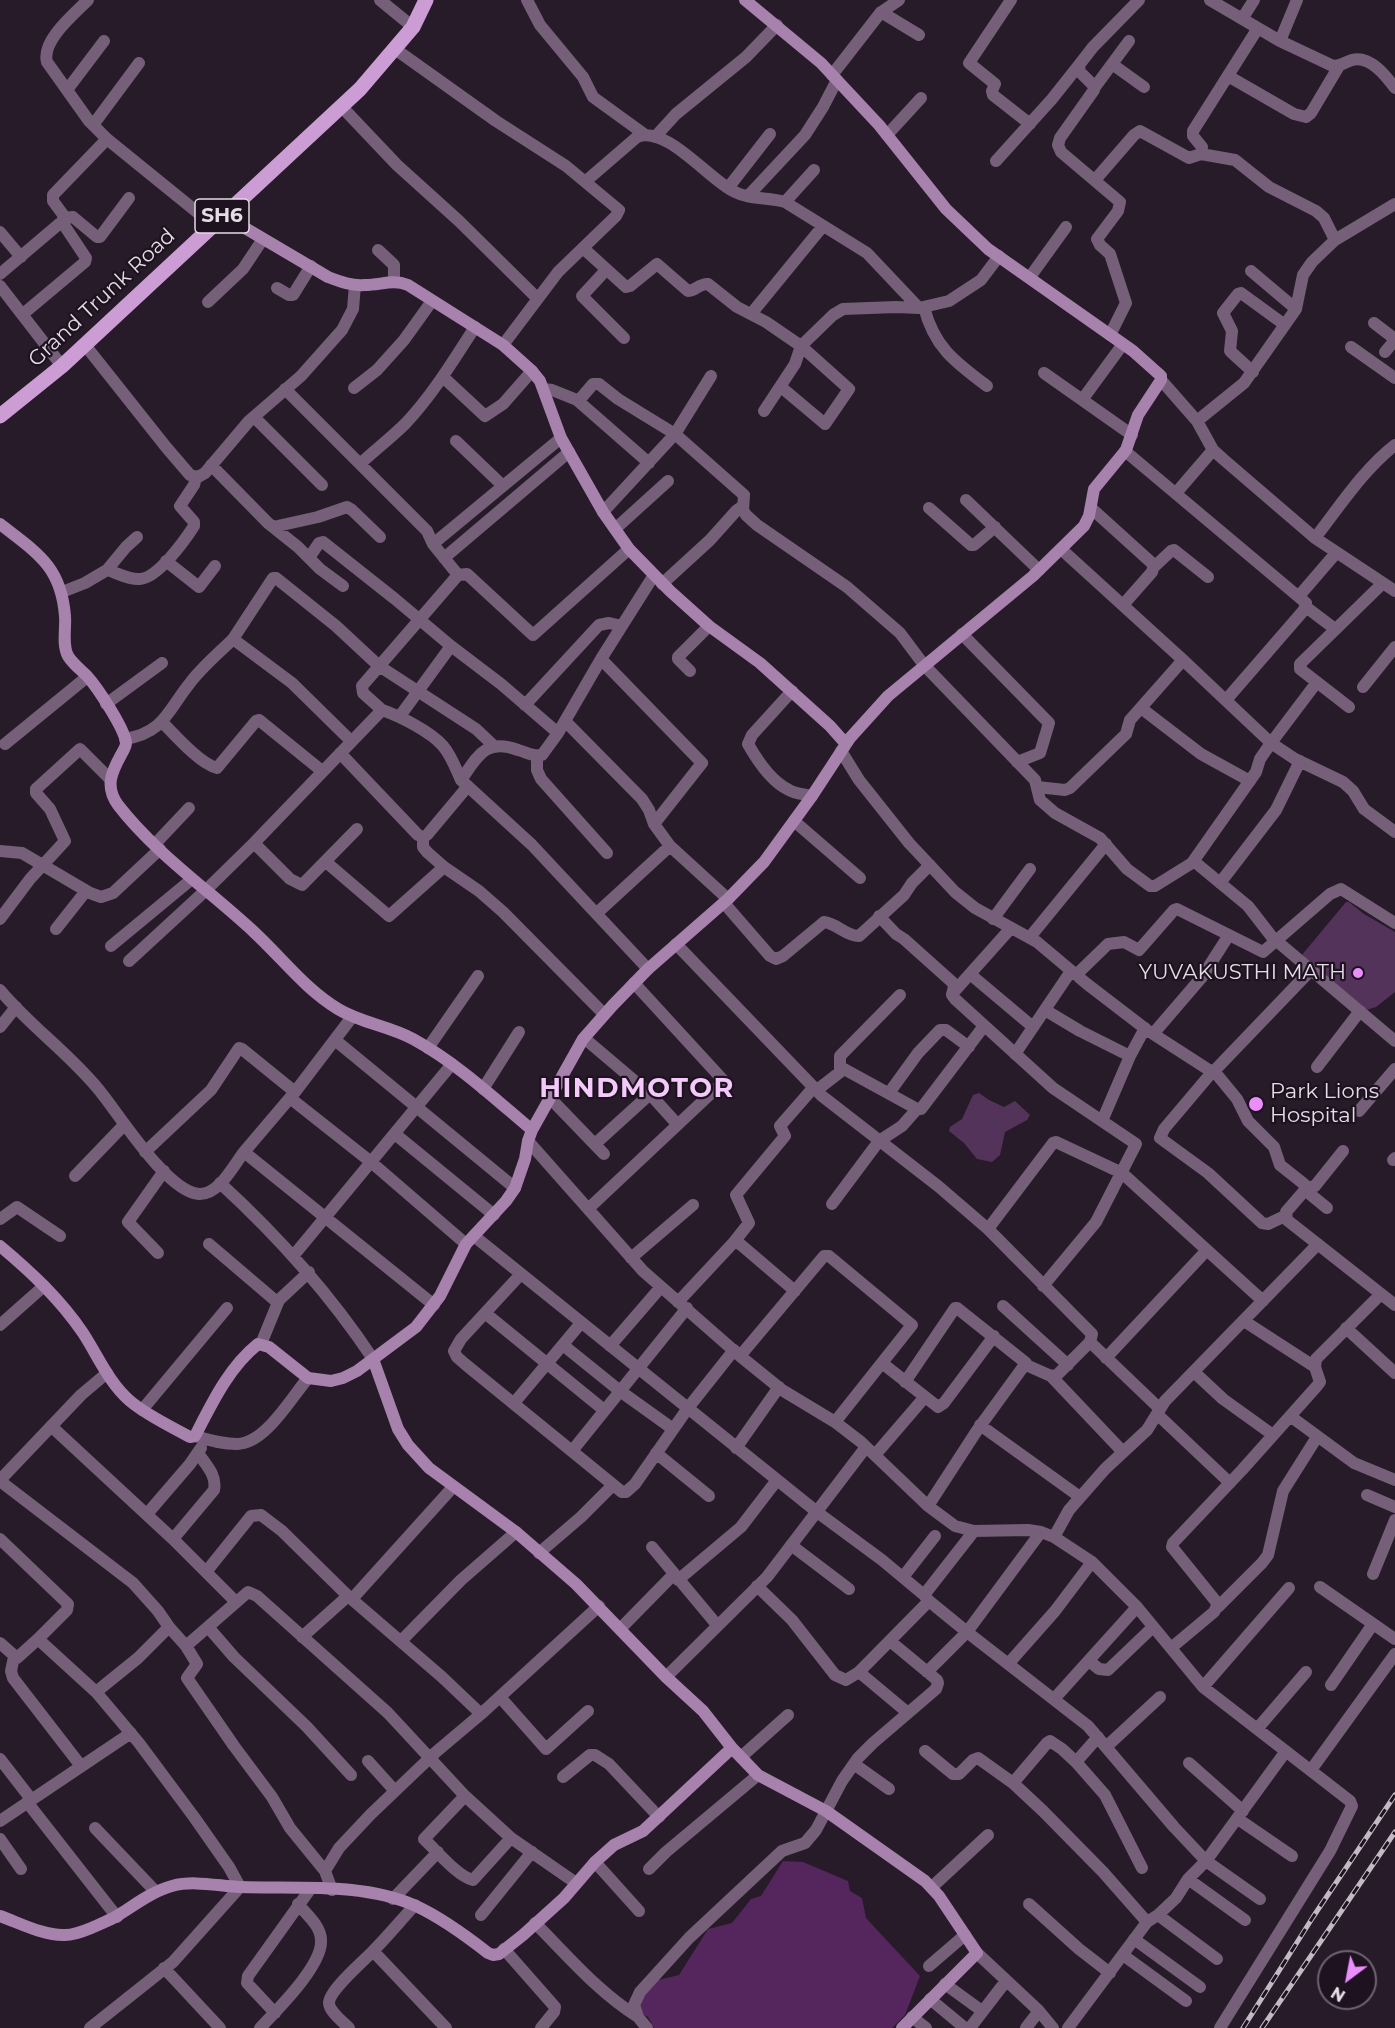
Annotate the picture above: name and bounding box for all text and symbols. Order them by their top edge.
road number: SH6 [195,199,249,233]
street label: Grand Trunk Road [23,223,181,373]
place label: YUVAKUSTHI MATH [1139,960,1346,986]
marker: YUVAKUSTHI MATH [1351,966,1365,980]
district label: HINDMOTOR [539,1073,735,1105]
place label: Park Lions Hospital [1270,1079,1379,1129]
marker: Park Lions Hospital [1247,1095,1265,1113]
north arrow [1317,1950,1377,2010]
text: N [1328,1983,1349,2005]

